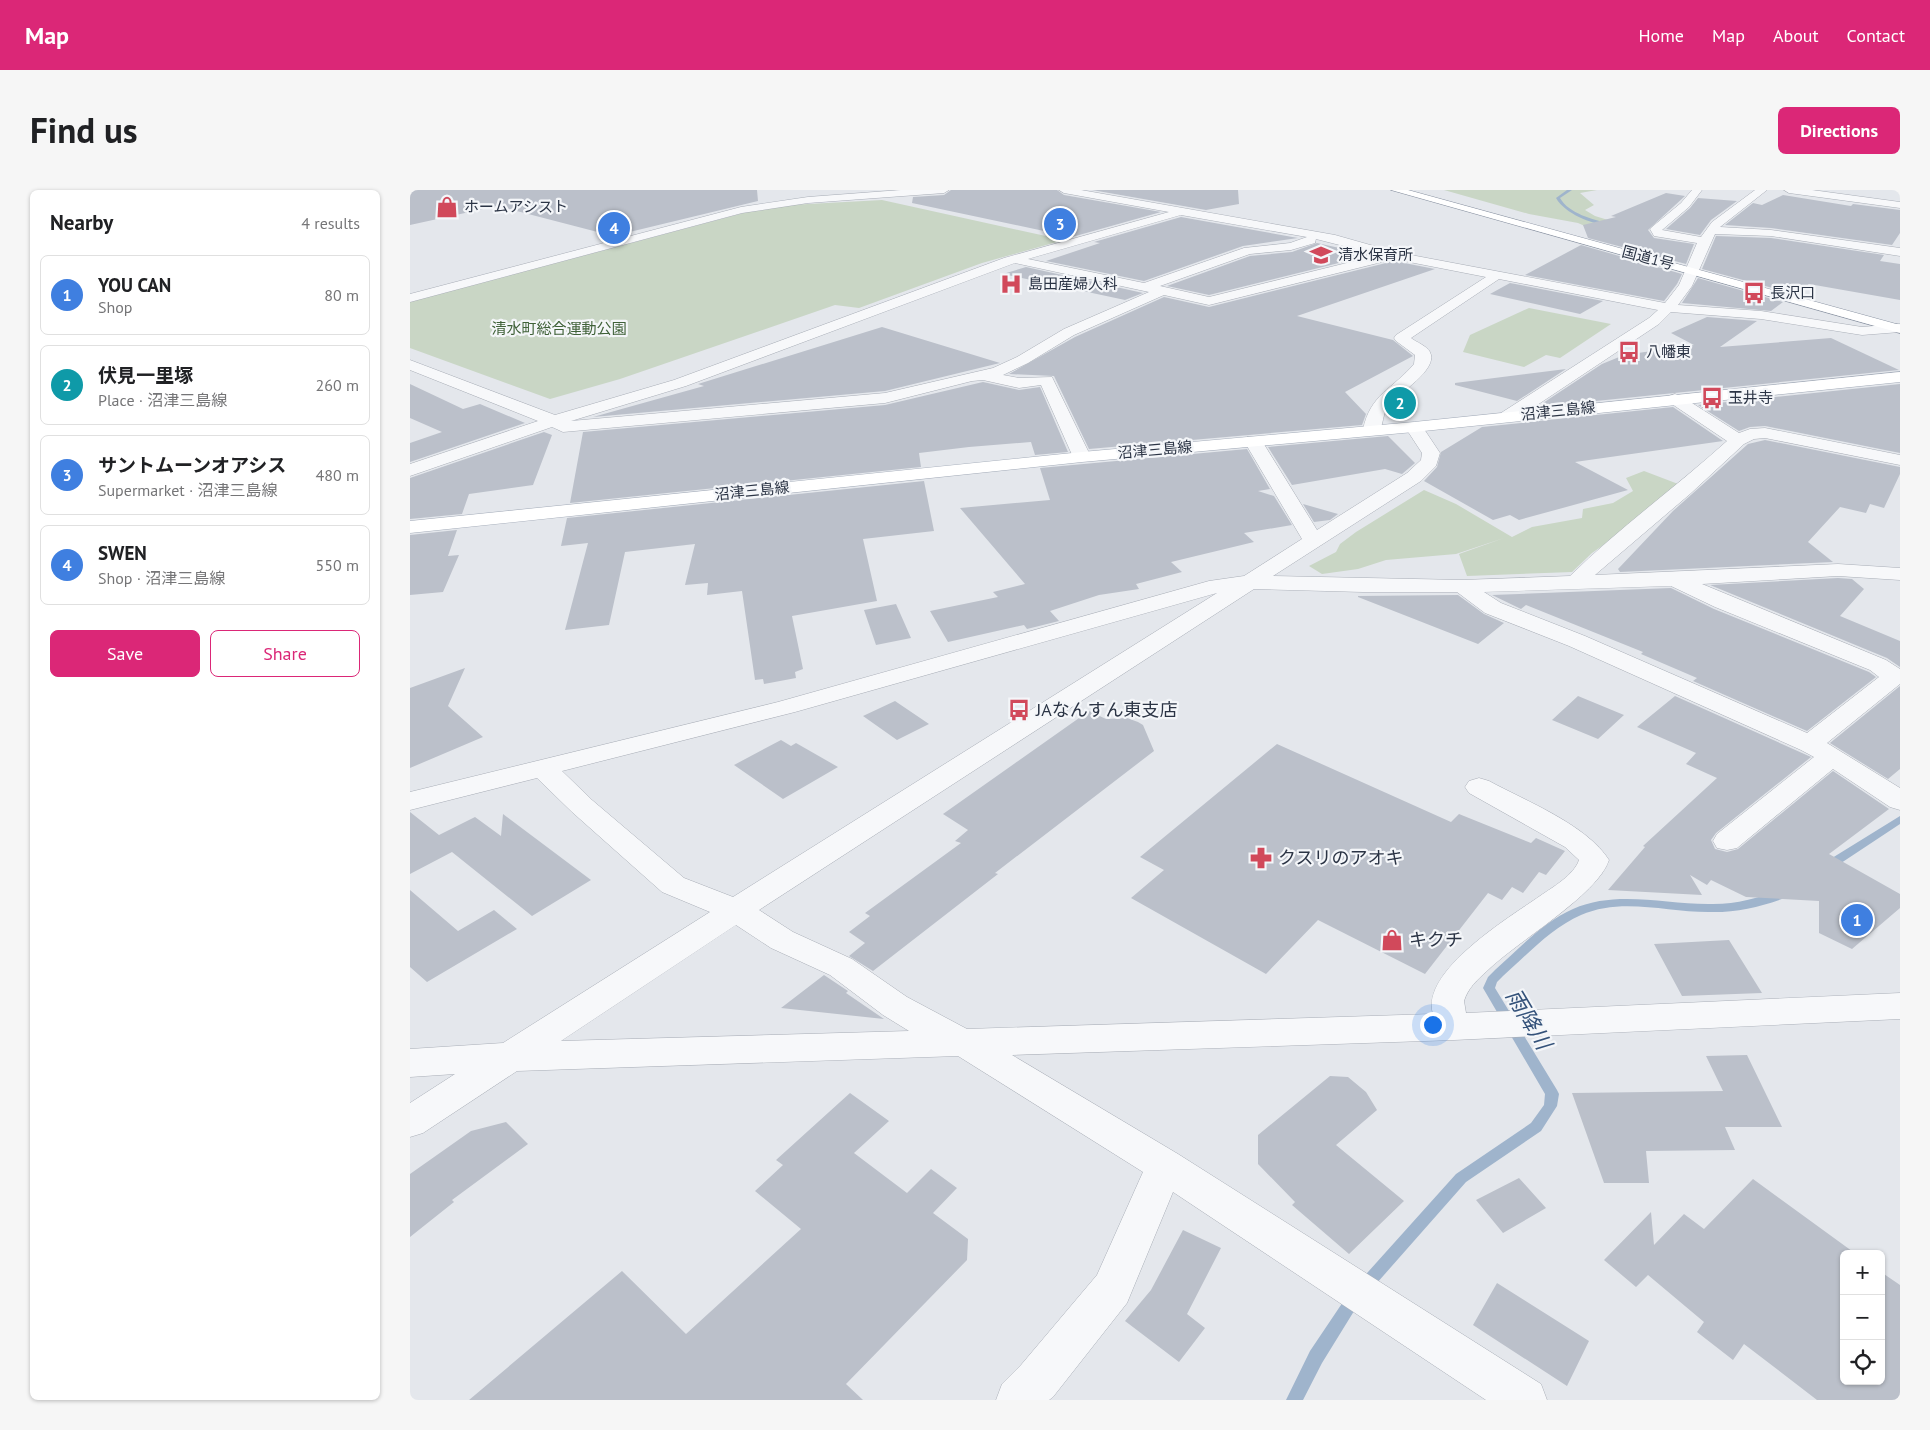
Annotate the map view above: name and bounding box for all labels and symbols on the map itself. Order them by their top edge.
shop icon: ホームアシスト [434,194,460,220]
place label: ホームアシスト [464,197,568,216]
pin: 3 [1044,205,1076,243]
pin: 4 [598,209,630,247]
street label: 国道1号 [1620,241,1676,274]
school or university icon: 清水保育所 [1308,242,1334,268]
place label: 清水保育所 [1338,245,1413,264]
hospital icon: 島田産婦人科 [998,271,1024,297]
place label: 島田産婦人科 [1028,274,1118,293]
bus stop icon: 長沢口 [1741,280,1767,306]
place label: 長沢口 [1770,283,1815,302]
park label: 清水町総合運動公園 [491,319,627,338]
bus stop icon: 八幡東 [1616,339,1642,365]
place label: 八幡東 [1646,342,1691,361]
pin: 2 [1384,384,1416,422]
bus stop icon: 玉井寺 [1699,385,1725,411]
place label: 玉井寺 [1728,388,1773,407]
street label: 沼津三島線 [1520,397,1596,424]
street label: 沼津三島線 [1117,437,1193,462]
street label: 沼津三島線 [714,477,790,504]
bus stop icon: JAなんすん東支店 [1006,697,1032,723]
place label: JAなんすん東支店 [1035,698,1177,721]
pharmacy icon: クスリのアオキ [1248,845,1274,871]
place label: クスリのアオキ [1278,846,1403,869]
pin: 1 [1841,901,1873,939]
shop icon: キクチ [1379,927,1405,953]
place label: キクチ [1409,928,1463,951]
water label: 雨降川 [1500,983,1559,1056]
your location [1420,1012,1446,1038]

